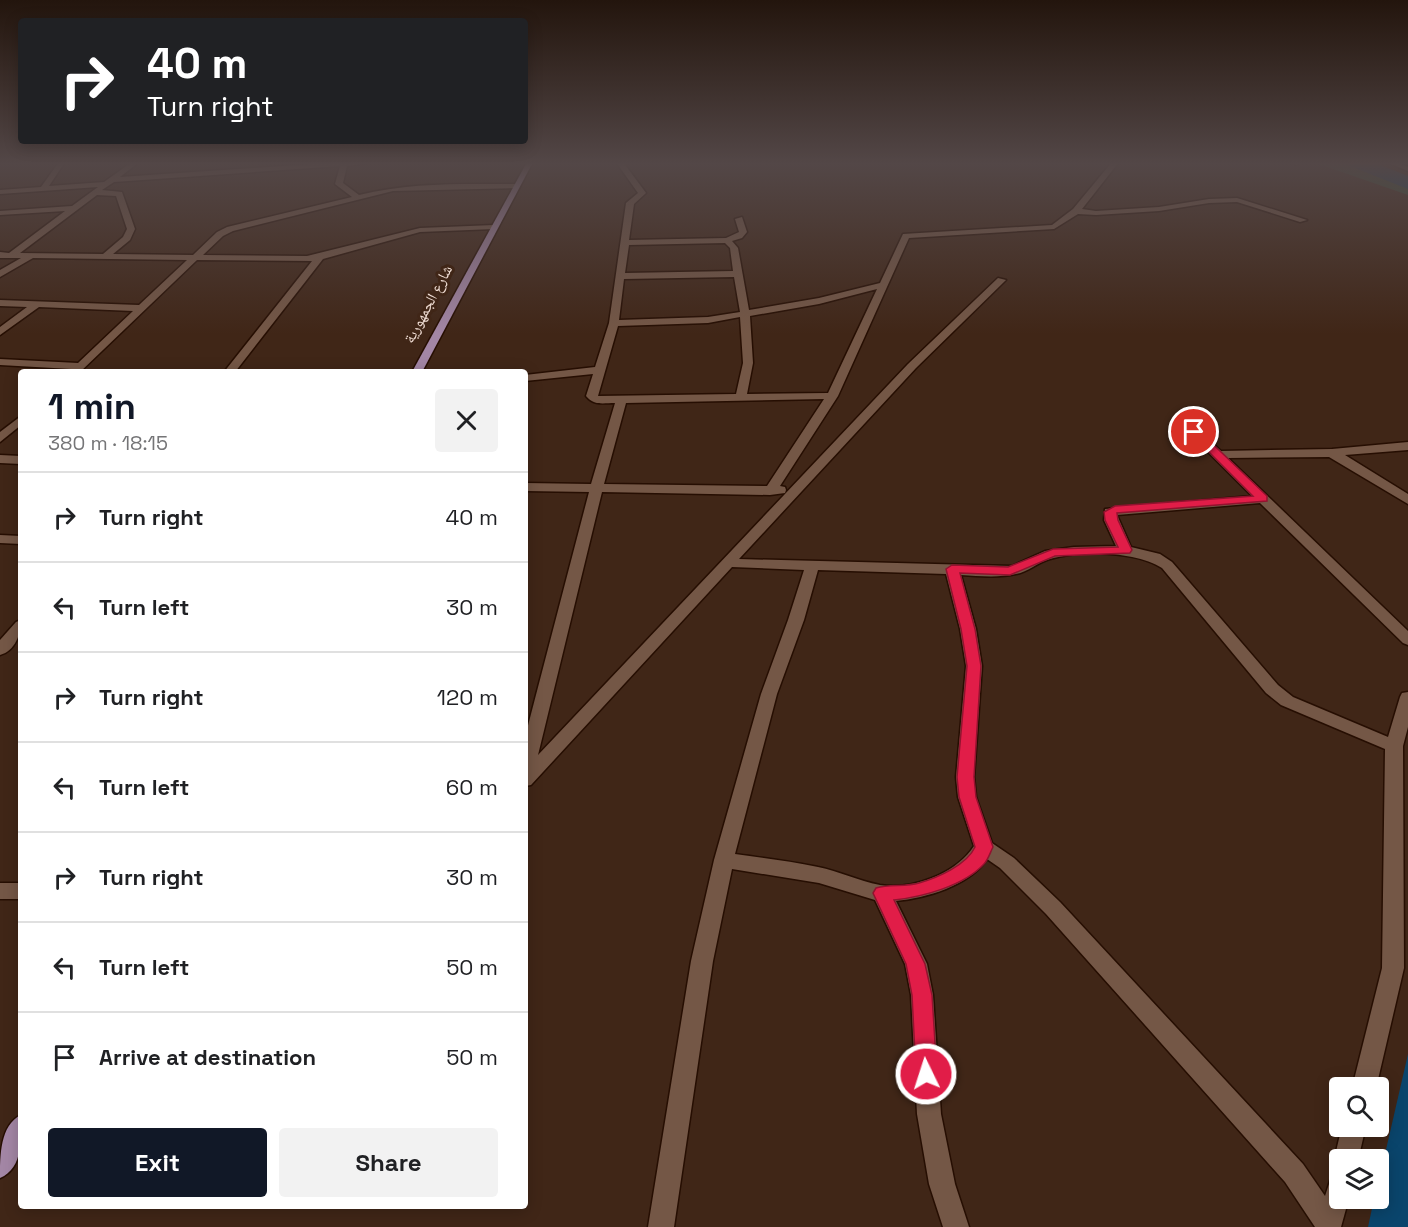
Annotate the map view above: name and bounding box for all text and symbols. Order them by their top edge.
text: 40 m [147,37,247,90]
icon: right [48,42,126,120]
text: Turn right [147,89,274,124]
street label: شارع الجمهورية [399,261,457,347]
text: 1 min [48,384,136,430]
button: close [435,389,498,452]
pin [1168,406,1219,457]
icon: arrive [1177,415,1210,448]
text: 380 m · 18:15 [48,430,168,456]
icon: right [48,501,81,534]
text: Turn right [99,503,204,531]
text: 40 m [446,503,498,531]
icon: left [48,591,81,624]
text: Turn left [99,593,189,621]
text: 30 m [446,593,498,621]
icon: right [48,681,81,714]
text: Turn right [99,683,204,711]
text: 120 m [437,683,498,711]
icon: left [48,771,81,804]
text: Turn left [99,773,189,801]
text: 60 m [446,773,498,801]
icon: right [48,861,81,894]
text: Turn right [99,863,204,891]
text: 30 m [446,863,498,891]
icon: left [48,951,81,984]
text: Turn left [99,953,189,981]
text: 50 m [446,953,498,981]
icon: arrive [48,1041,81,1074]
position arrow [894,1042,958,1106]
text: Arrive at destination [99,1043,316,1071]
text: 50 m [446,1043,498,1071]
map controls [1329,1077,1389,1209]
button: search [1329,1077,1389,1137]
button: Exit [48,1128,267,1197]
button: Share [279,1128,498,1197]
button: layers [1329,1149,1389,1209]

